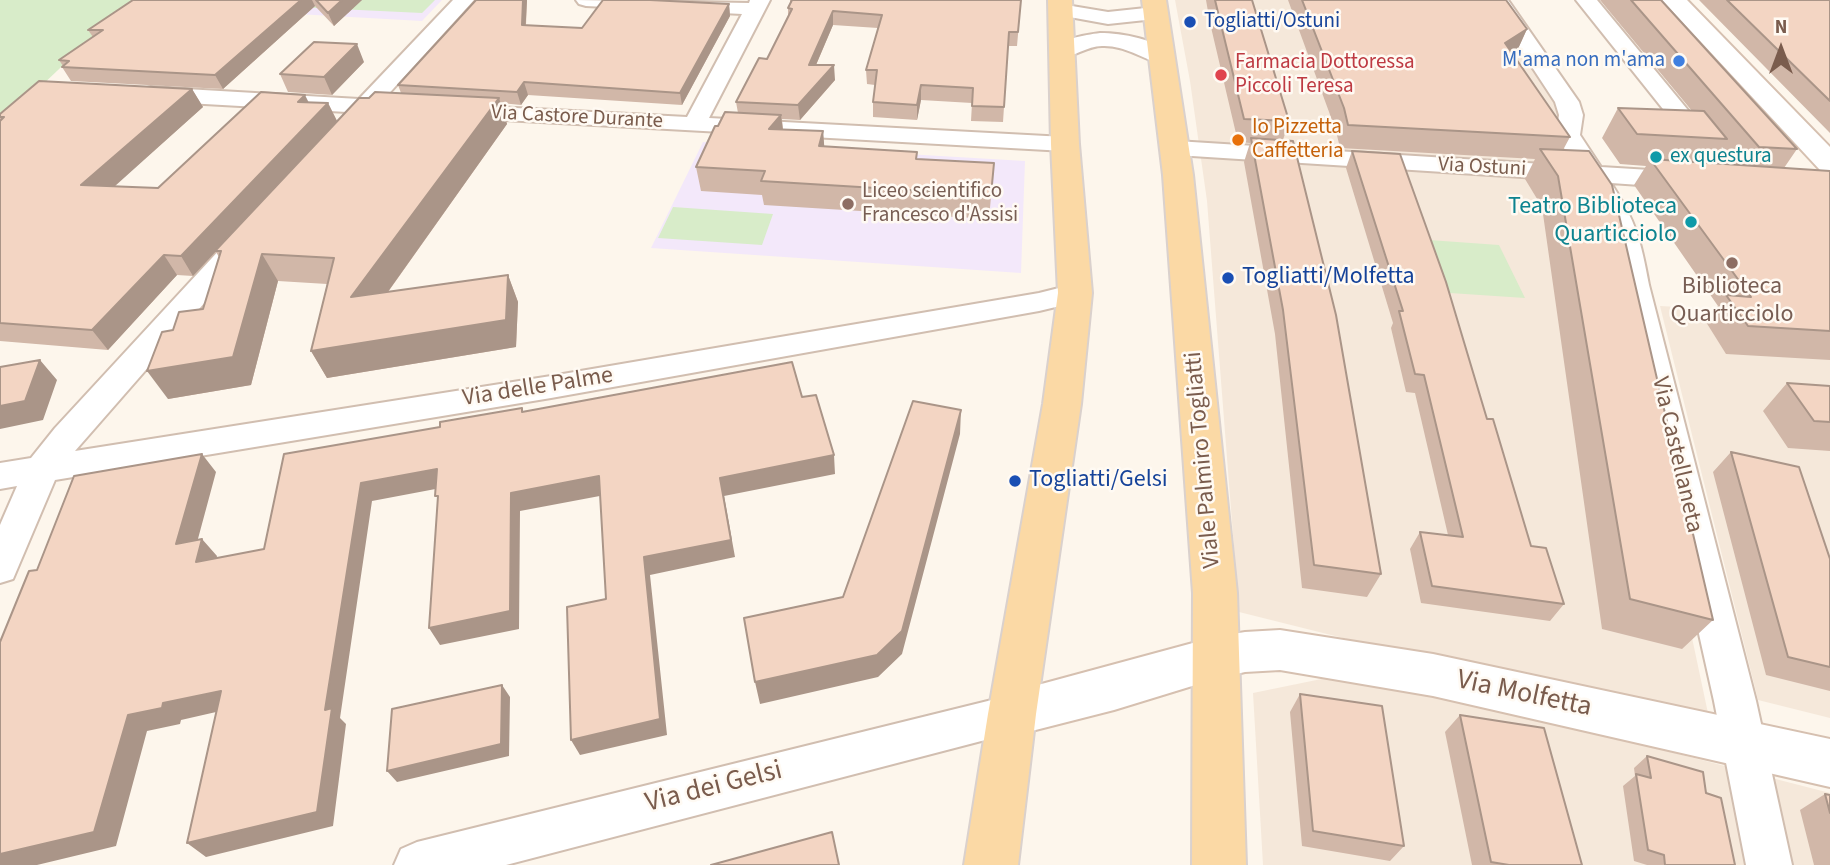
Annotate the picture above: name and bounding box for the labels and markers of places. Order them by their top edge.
place label: Togliatti/Ostuni [1204,9,1340,35]
marker: Togliatti/Ostuni [1182,14,1198,30]
place label: M'ama non m'ama [1502,48,1665,74]
place label: Farmacia Dottoressa Piccoli Teresa [1235,50,1415,100]
marker: M'ama non m'ama [1671,53,1687,69]
marker: Farmacia Dottoressa Piccoli Teresa [1213,67,1229,83]
place label: Io Pizzetta Caffetteria [1252,115,1344,165]
marker: Io Pizzetta Caffetteria [1230,132,1246,148]
place label: ex questura [1670,144,1772,170]
marker: ex questura [1648,149,1664,165]
place label: Liceo scientifico Francesco d'Assisi [862,179,1018,229]
place label: Teatro Biblioteca Quarticciolo [1508,194,1677,250]
marker: Liceo scientifico Francesco d'Assisi [840,196,856,212]
marker: Teatro Biblioteca Quarticciolo [1683,214,1699,230]
marker: Biblioteca Quarticciolo [1724,255,1740,271]
place label: Togliatti/Molfetta [1242,264,1415,292]
marker: Togliatti/Molfetta [1220,270,1236,286]
place label: Biblioteca Quarticciolo [1671,274,1793,330]
place label: Togliatti/Gelsi [1029,467,1168,495]
marker: Togliatti/Gelsi [1007,473,1023,489]

